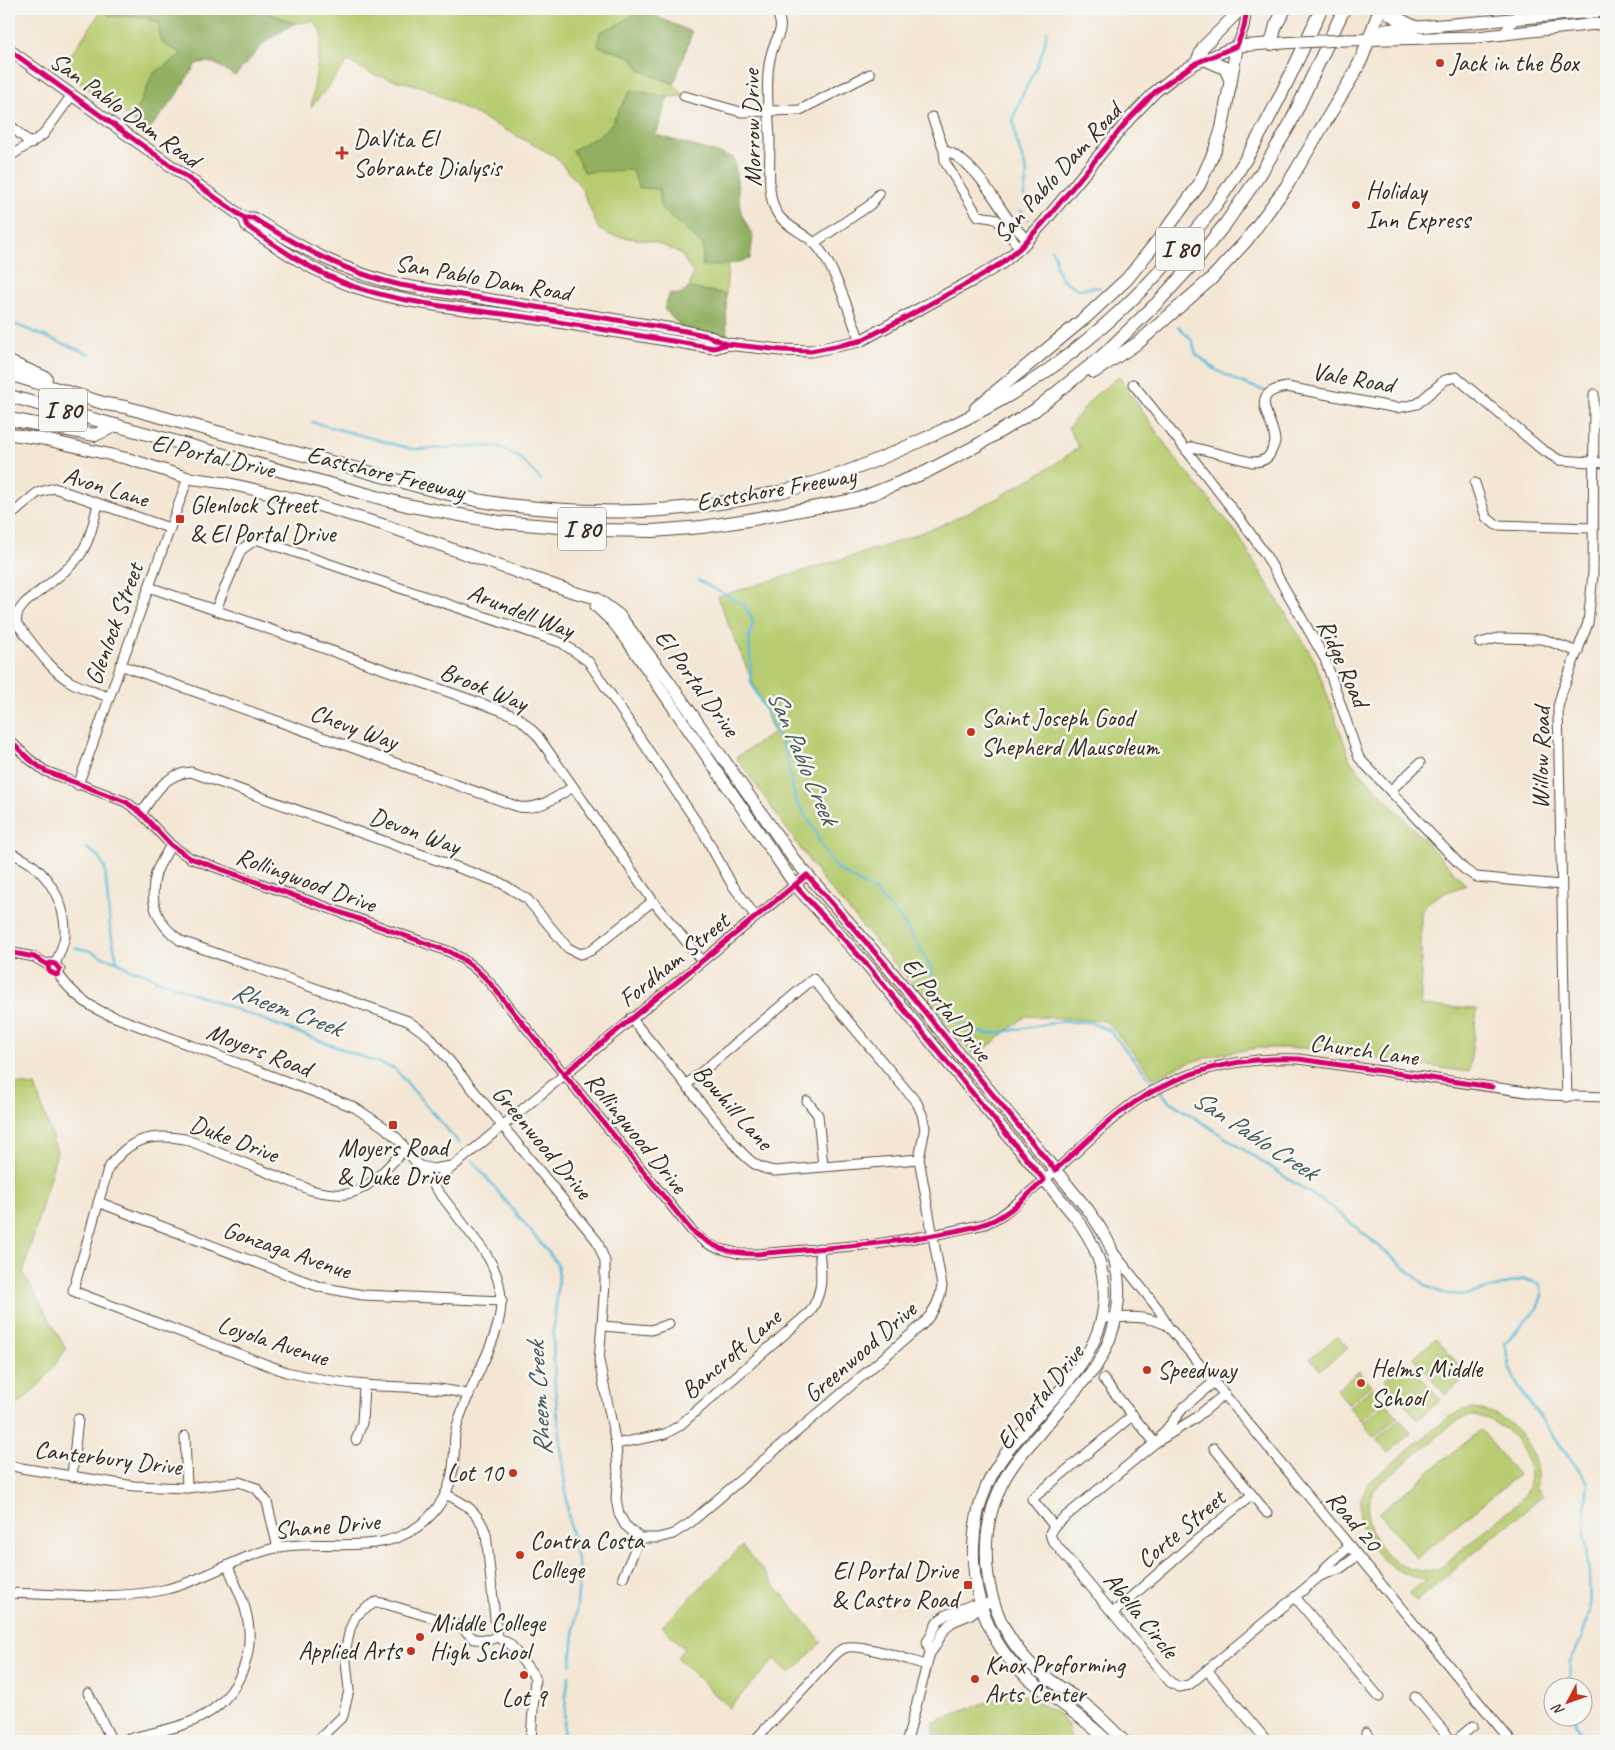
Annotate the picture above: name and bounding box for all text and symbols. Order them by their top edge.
street label: San Pablo Dam Road [44,45,210,178]
place label: Jack in the Box [1449,47,1581,79]
marker: Jack in the Box [1434,57,1446,69]
street label: Morrow Drive [735,67,769,187]
street label: San Pablo Dam Road [986,93,1131,250]
place label: DaVita El Sobrante Dialysis [353,123,504,184]
marker: DaVita El Sobrante Dialysis [335,146,349,160]
place label: Holiday Inn Express [1366,175,1472,236]
marker: Holiday Inn Express [1350,199,1362,211]
road number: I 80 [1156,228,1204,270]
street label: San Pablo Dam Road [393,247,577,310]
street label: Vale Road [1310,355,1400,402]
road number: I 80 [39,388,87,432]
street label: El Portal Drive [148,426,279,486]
street label: Eastshore Freeway [304,438,470,508]
street label: Avon Lane [60,459,154,516]
street label: Eastshore Freeway [694,459,860,519]
place label: Glenlock Street & El Portal Drive [190,489,337,550]
road number: I 80 [558,508,606,550]
marker: Glenlock Street & El Portal Drive [174,513,186,525]
street label: Glenlock Street [77,556,152,689]
street label: Arundell Way [463,576,581,647]
street label: Ridge Road [1309,614,1378,715]
street label: El Portal Drive [647,623,748,745]
street label: Brook Way [436,655,535,720]
water label: San Pablo Creek [760,685,848,833]
street label: Chevy Way [306,696,405,758]
place label: Saint Joseph Good Shepherd Mausoleum [981,702,1161,763]
street label: Willow Road [1524,702,1558,809]
marker: Saint Joseph Good Shepherd Mausoleum [965,726,977,738]
street label: Devon Way [365,800,467,863]
street label: Rollingwood Drive [232,840,382,921]
street label: Fordham Street [612,904,738,1015]
street label: El Portal Drive [895,950,1000,1069]
water label: Rheem Creek [228,974,350,1045]
street label: Moyers Road [202,1015,320,1086]
street label: Church Lane [1308,1027,1422,1074]
street label: Bowhill Lane [686,1057,781,1158]
street label: Rollingwood Drive [577,1066,696,1201]
street label: Greenwood Drive [485,1078,600,1207]
water label: San Pablo Creek [1186,1082,1327,1190]
street label: Duke Drive [185,1108,284,1171]
marker: Moyers Road & Duke Drive [387,1119,399,1131]
place label: Moyers Road & Duke Drive [337,1132,452,1193]
street label: Gonzaga Avenue [219,1213,357,1287]
street label: Greenwood Drive [797,1293,925,1410]
street label: Bancroft Lane [674,1300,789,1406]
street label: Loyola Avenue [214,1308,334,1375]
street label: El Portal Drive [989,1336,1092,1456]
water label: Rheem Creek [518,1337,559,1457]
place label: Helms Middle School [1371,1353,1484,1414]
place label: Speedway [1157,1354,1239,1386]
marker: Speedway [1141,1364,1153,1376]
marker: Helms Middle School [1355,1377,1367,1389]
street label: Canterbury Drive [33,1433,185,1483]
place label: Lot 10 [447,1457,505,1489]
marker: Lot 10 [507,1467,519,1479]
street label: Corte Street [1130,1481,1234,1575]
street label: Road 20 [1319,1484,1390,1560]
street label: Shane Drive [273,1505,383,1547]
place label: Contra Costa College [530,1525,646,1586]
marker: Contra Costa College [514,1549,526,1561]
place label: El Portal Drive & Castro Road [832,1555,962,1616]
street label: Abella Circle [1096,1565,1187,1666]
marker: El Portal Drive & Castro Road [962,1579,974,1591]
place label: Middle College High School [430,1607,547,1668]
marker: Middle College High School [414,1631,426,1643]
place label: Applied Arts [298,1635,403,1667]
marker: Applied Arts [405,1645,417,1657]
place label: Knox Proforming Arts Center [985,1649,1127,1710]
marker: Lot 9 [518,1669,530,1681]
marker: Knox Proforming Arts Center [969,1673,981,1685]
north arrow [1542,1678,1592,1728]
place label: Lot 9 [501,1682,548,1714]
text: N [1548,1700,1568,1719]

